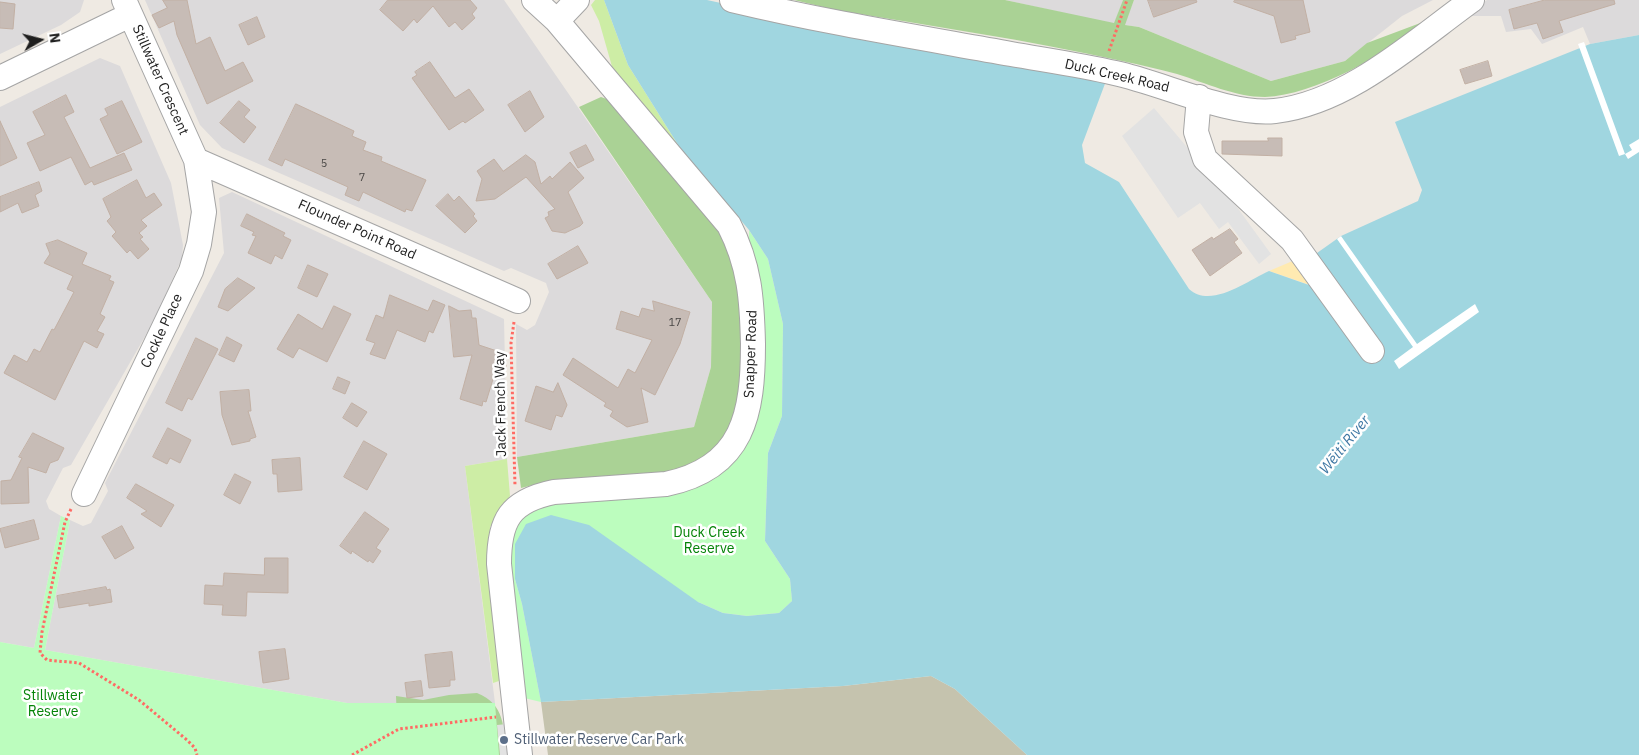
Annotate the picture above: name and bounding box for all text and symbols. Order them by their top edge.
north arrow [15,15,65,65]
street label: Stillwater Crescent [128,22,192,138]
text: N [45,32,64,44]
street label: Duck Creek Road [1063,56,1171,96]
house number: 5 [321,157,327,171]
house number: 7 [359,171,365,185]
street label: Flounder Point Road [295,196,419,264]
street label: Cockle Place [137,291,187,371]
street label: Snapper Road [741,310,761,398]
house number: 17 [668,316,682,330]
street label: Jack French Way [492,351,510,457]
water label: Wēiti River [1316,412,1374,478]
park label: Duck Creek Reserve [673,525,745,558]
park label: Stillwater Reserve [23,688,83,720]
place label: Stillwater Reserve Car Park [514,732,684,748]
marker: Stillwater Reserve Car Park [498,734,510,746]

